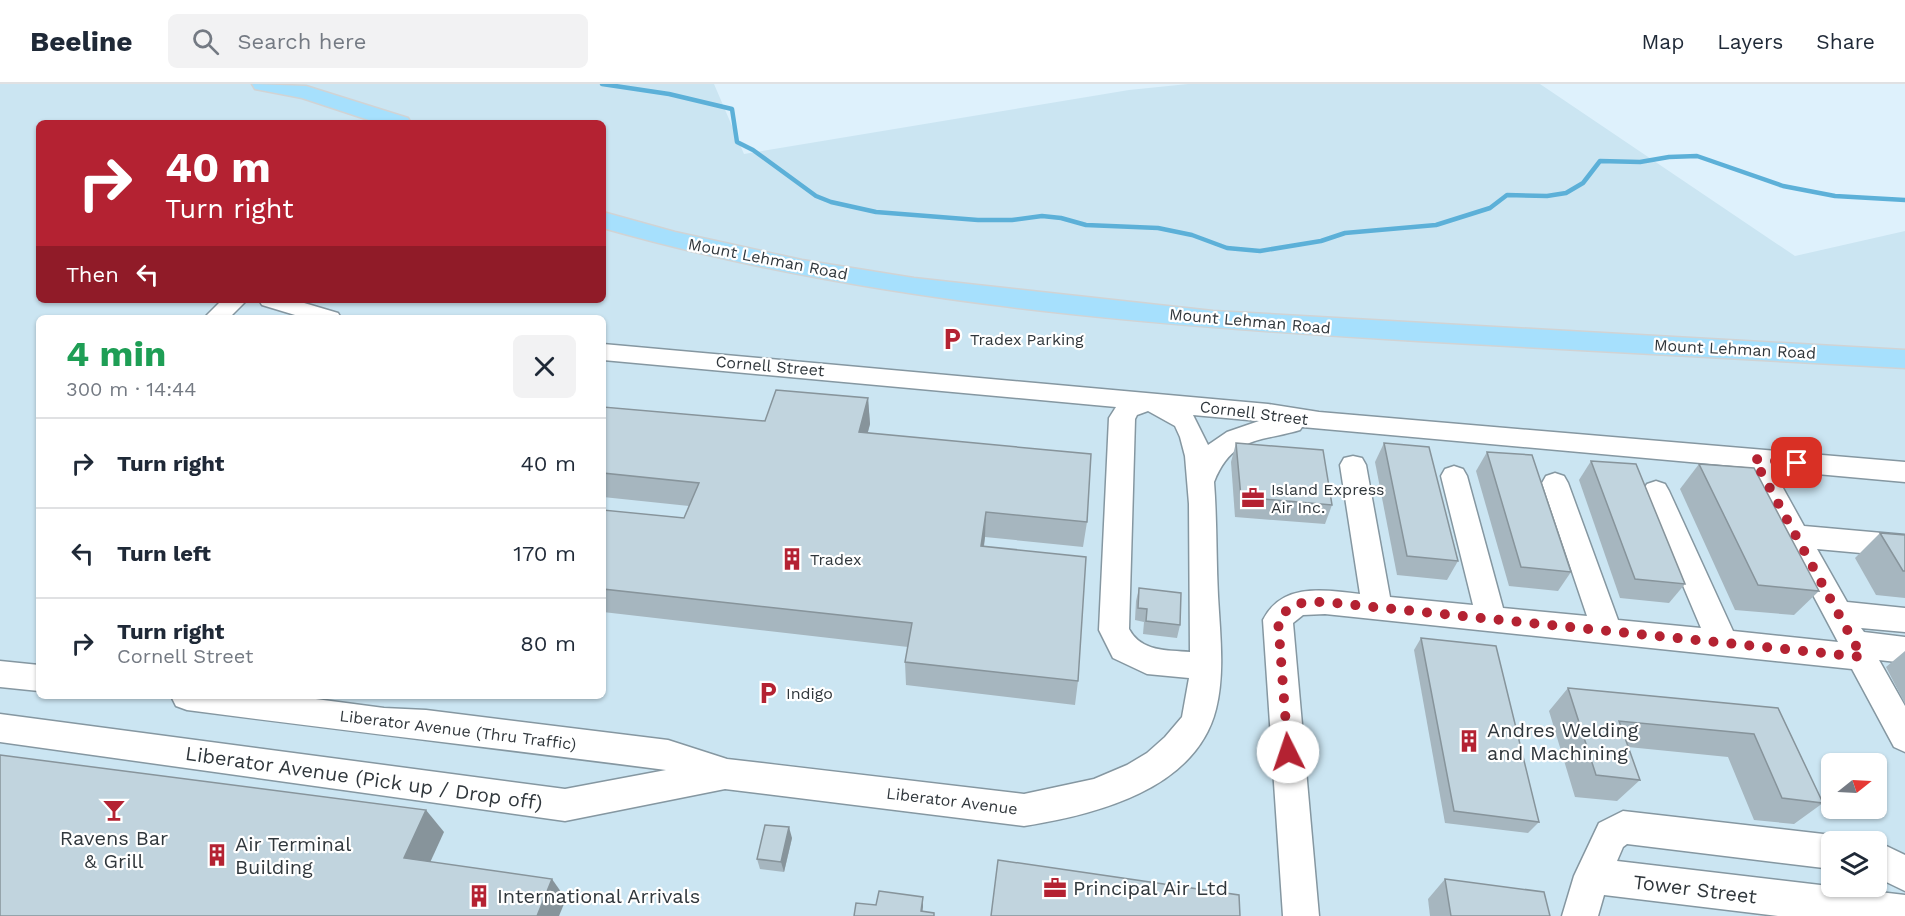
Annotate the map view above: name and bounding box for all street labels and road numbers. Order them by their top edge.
street label: Mount Lehman Road [687,234,849,284]
street label: Mount Lehman Road [1168,304,1332,338]
street label: Mount Lehman Road [1654,335,1816,363]
street label: Cornell Street [715,352,825,380]
street label: Cornell Street [1199,397,1310,429]
street label: Liberator Avenue (Thru Traffic) [339,706,577,754]
street label: Liberator Avenue (Pick up / Drop off) [184,741,544,815]
street label: Liberator Avenue [885,784,1019,818]
street label: Tower Street [1632,870,1759,909]

